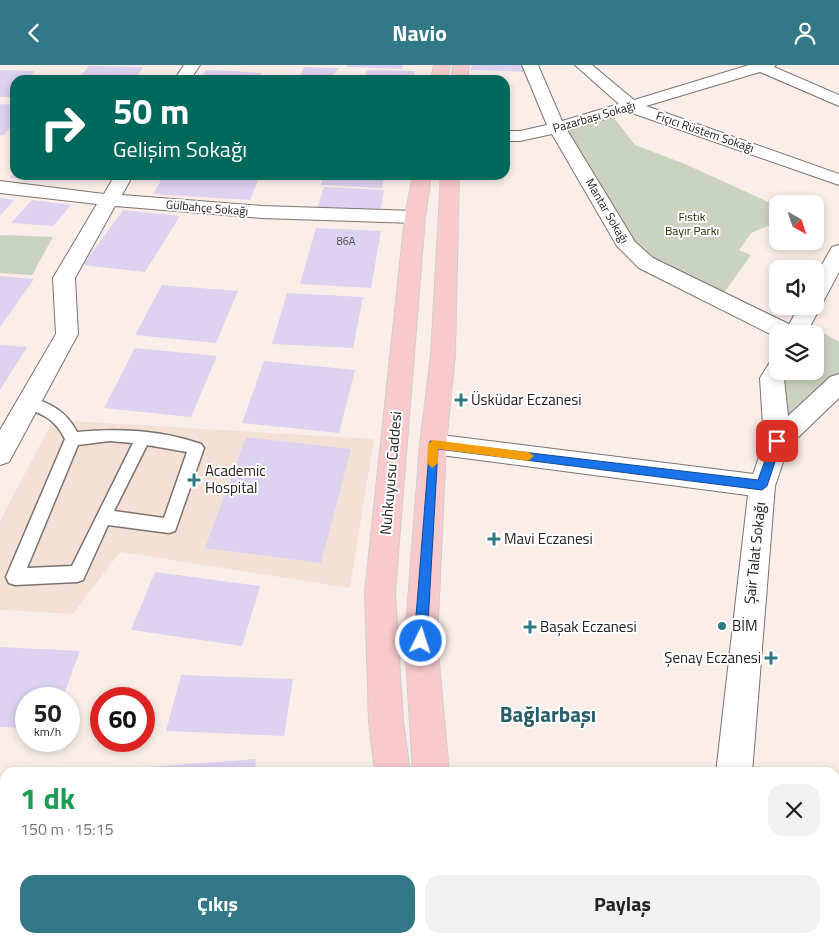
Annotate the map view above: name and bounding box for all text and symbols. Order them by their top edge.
text: Navio [392,16,447,50]
icon: back [20,19,48,47]
icon: person [791,19,819,47]
text: 50 m [113,84,189,138]
icon: right [30,95,95,160]
street label: Pazarbaşı Sokağı [550,96,637,137]
street label: Fıçıcı Rüstem Sokağı [654,106,757,157]
text: Gelişim Sokağı [113,132,247,166]
street label: Mantar Sokağı [581,174,634,247]
street label: Gülbahçe Sokağı [165,194,249,221]
north arrow [769,195,824,250]
map controls [769,195,824,380]
park label: Fıstık Bayır Parkı [665,207,719,240]
house number: 86A [337,233,356,249]
button: sound [769,260,824,315]
button: layers [769,325,824,380]
place label: Üsküdar Eczanesi [471,388,582,411]
marker: Üsküdar Eczanesi [455,394,467,406]
street label: Nuhkuyusu Caddesi [374,410,407,536]
pin [756,420,798,462]
icon: arrive [763,427,791,455]
place label: Academic Hospital [205,459,266,499]
marker: Academic Hospital [187,473,201,487]
street label: Şair Talat Sokağı [738,501,771,605]
place label: Mavi Eczanesi [504,527,593,550]
marker: Mavi Eczanesi [488,533,500,545]
position arrow [394,614,446,666]
place label: BİM [732,614,758,637]
place label: Başak Eczanesi [540,615,637,638]
marker: BİM [716,620,728,632]
marker: Başak Eczanesi [524,621,536,633]
place label: Şenay Eczanesi [664,646,761,669]
marker: Şenay Eczanesi [765,652,777,664]
speed limit sign: 60 [90,687,155,752]
text: 50 [33,694,62,732]
district label: Bağlarbaşı [500,698,596,730]
text: km/h [34,722,61,741]
text: 1 dk [20,775,75,821]
button: close [768,784,820,836]
text: 150 m · 15:15 [20,817,114,841]
button: Çıkış [20,875,415,933]
button: Paylaş [425,875,820,933]

